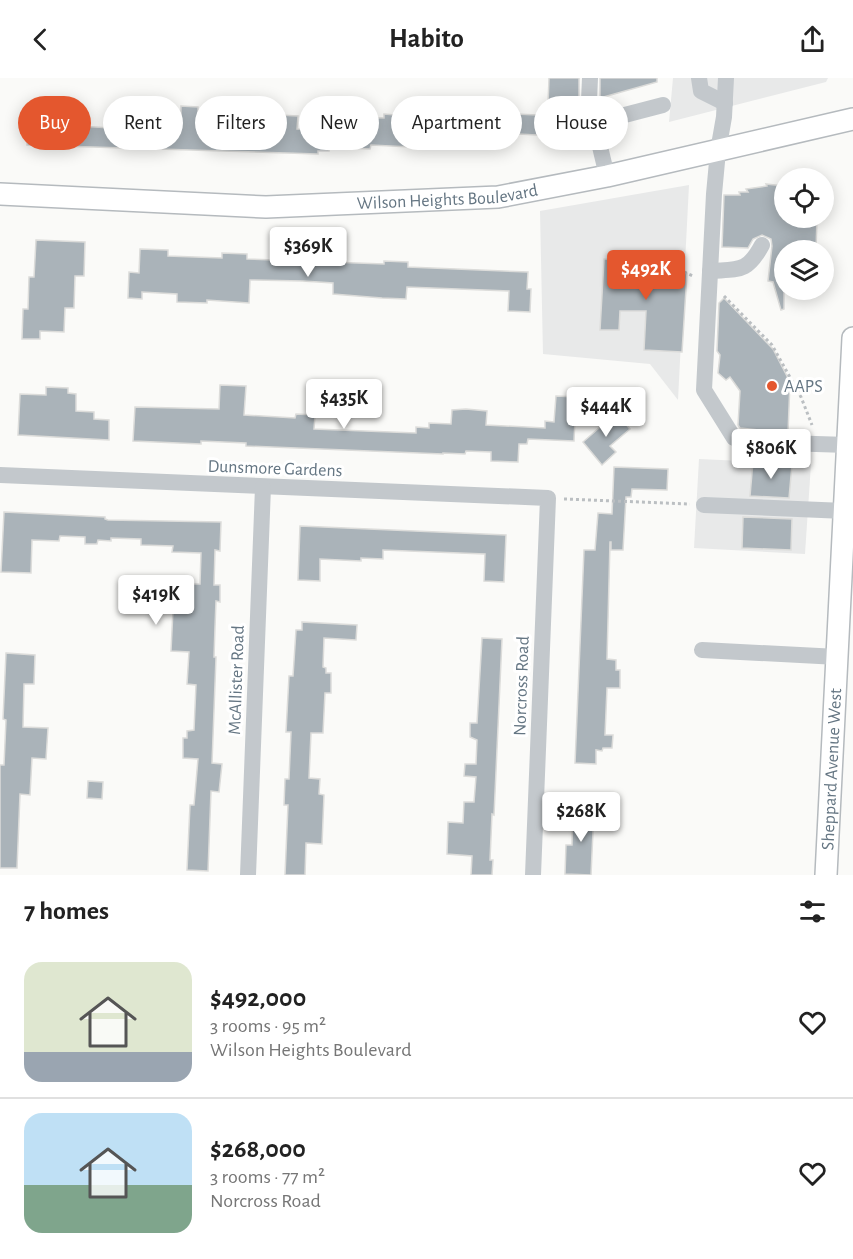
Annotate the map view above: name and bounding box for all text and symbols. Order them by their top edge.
icon: back [24,23,57,56]
icon: share [796,23,829,56]
text: Habito [389,25,464,52]
chip: Buy [18,96,91,150]
chip: Rent [103,96,183,150]
chip: Filters [195,96,287,150]
chip: New [299,96,379,150]
chip: Apartment [391,96,522,150]
chip: House [534,96,628,150]
map controls [774,168,834,300]
button: locate [774,168,834,228]
street label: Wilson Heights Boulevard [356,182,539,213]
pin: $369K [266,227,350,278]
text: $369K [284,236,332,256]
button: layers [774,240,834,300]
pin: $492K [604,250,688,301]
text: $492K [621,259,671,279]
place label: AAPS [784,378,823,396]
pin: $435K [302,379,386,430]
marker: AAPS [765,379,779,393]
pin: $444K [564,387,648,438]
text: $435K [320,388,368,408]
text: $444K [581,396,631,416]
pin: $806K [729,429,813,480]
text: $806K [746,438,796,458]
street label: Dunsmore Gardens [207,458,343,480]
pin: $419K [114,575,198,626]
text: $419K [132,584,180,604]
street label: McAllister Road [226,625,248,735]
street label: Norcross Road [511,636,533,736]
street label: Sheppard Avenue West [819,688,845,851]
pin: $268K [539,792,623,843]
text: $268K [556,801,606,821]
icon: filters [796,895,829,928]
text: 7 homes [24,898,109,924]
text: $492,000 [210,985,306,1011]
icon: home [72,986,144,1058]
icon: heart [796,1006,829,1039]
text: 3 rooms · 95 m² [210,1016,326,1036]
text: Wilson Heights Boulevard [210,1040,412,1060]
text: $268,000 [210,1136,306,1162]
icon: home [72,1137,144,1209]
icon: heart [796,1157,829,1190]
text: 3 rooms · 77 m² [210,1167,325,1187]
text: Norcross Road [210,1191,321,1211]

